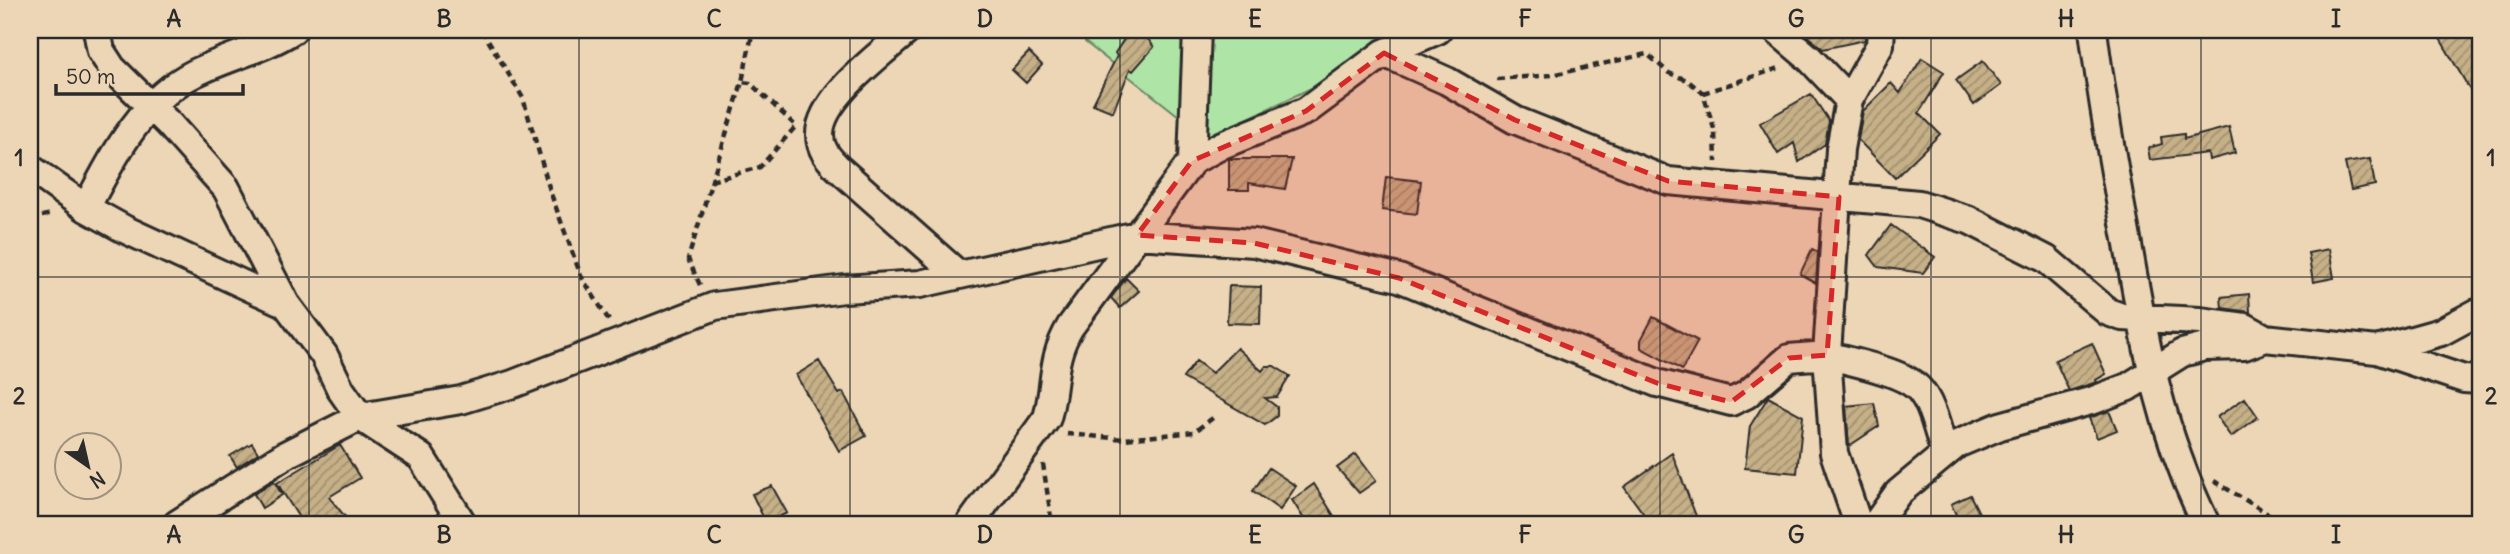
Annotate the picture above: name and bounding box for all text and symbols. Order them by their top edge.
text: A [167,4,182,33]
text: B [436,4,452,33]
text: C [706,4,722,33]
text: D [977,4,993,33]
text: E [1248,4,1262,33]
text: F [1518,4,1532,33]
text: G [1788,4,1804,33]
text: H [2058,4,2074,33]
text: I [2331,4,2341,33]
scale bar [56,52,243,96]
text: 50 m [66,63,115,90]
text: 1 [14,143,24,172]
text: 1 [2486,143,2496,172]
text: 2 [13,381,26,410]
text: 2 [2485,381,2498,410]
north arrow [52,432,122,502]
text: N [85,466,110,494]
text: A [167,520,182,549]
text: B [436,520,452,549]
text: C [706,520,722,549]
text: D [977,520,993,549]
text: E [1248,520,1262,549]
text: F [1518,520,1532,549]
text: G [1788,520,1804,549]
text: H [2058,520,2074,549]
text: I [2331,520,2341,549]

